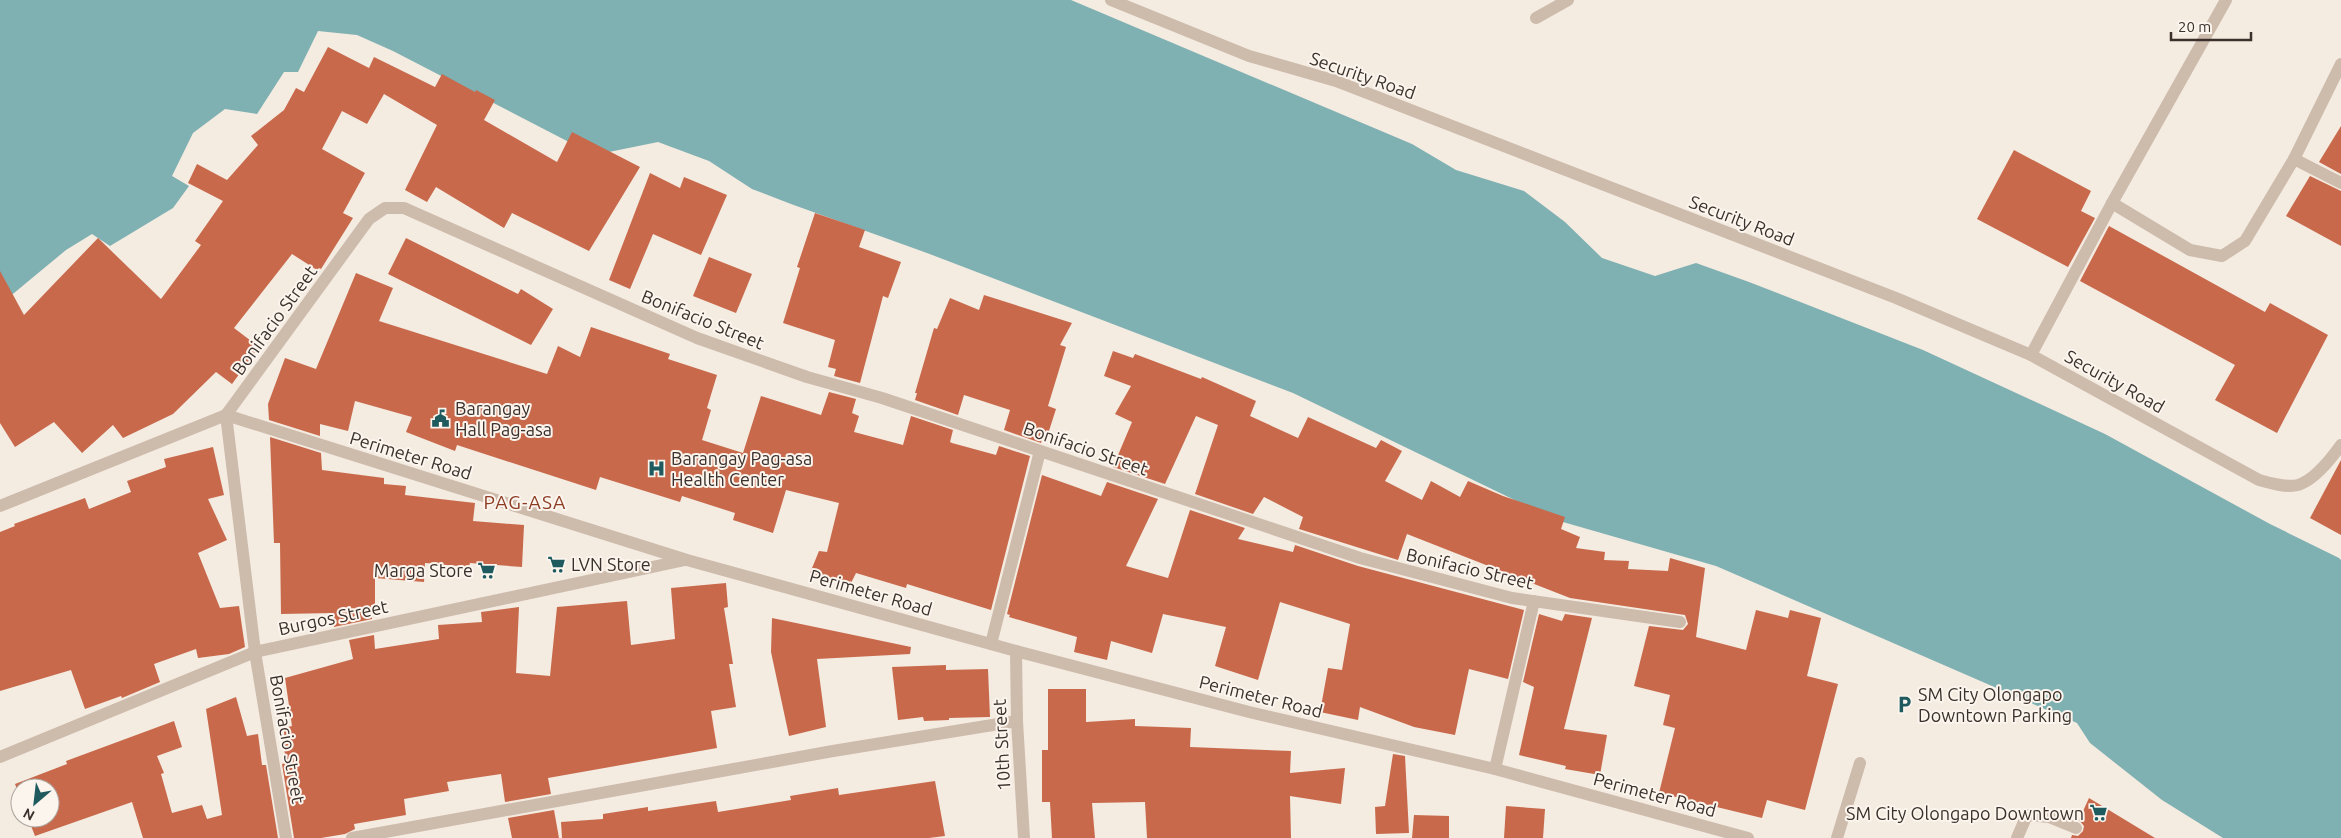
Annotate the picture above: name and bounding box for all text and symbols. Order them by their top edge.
scale bar [2171,10,2251,42]
text: 20 m [2178,18,2211,35]
street label: Security Road [1307,48,1419,102]
street label: Security Road [1687,191,1797,249]
street label: Bonifacio Street [228,261,320,379]
street label: Bonifacio Street [639,285,767,353]
street label: Security Road [2062,345,2168,417]
place label: Barangay Hall Pag-asa [455,398,552,439]
public building icon: Barangay Hall Pag-asa [431,408,451,428]
street label: Bonifacio Street [1021,417,1151,479]
street label: Perimeter Road [348,427,474,483]
place label: Barangay Pag-asa Health Center [671,448,812,489]
hospital icon: Barangay Pag-asa Health Center [647,458,667,478]
district label: PAG-ASA [484,491,566,513]
street label: Bonifacio Street [1404,544,1536,592]
supermarket icon: LVN Store [547,554,567,574]
place label: LVN Store [571,554,651,574]
place label: Marga Store [374,560,473,580]
supermarket icon: Marga Store [477,560,497,580]
street label: Perimeter Road [807,565,935,619]
street label: Burgos Street [276,596,390,638]
street label: Perimeter Road [1197,671,1325,721]
street label: Bonifacio Street [267,673,309,805]
place label: SM City Olongapo Downtown Parking [1918,684,2072,725]
parking icon: SM City Olongapo Downtown Parking [1894,694,1914,714]
street label: 10th Street [989,699,1013,791]
street label: Perimeter Road [1591,768,1719,820]
north arrow [10,778,60,828]
place label: SM City Olongapo Downtown [1846,803,2084,823]
supermarket icon: SM City Olongapo Downtown [2088,803,2108,823]
text: N [21,805,37,824]

